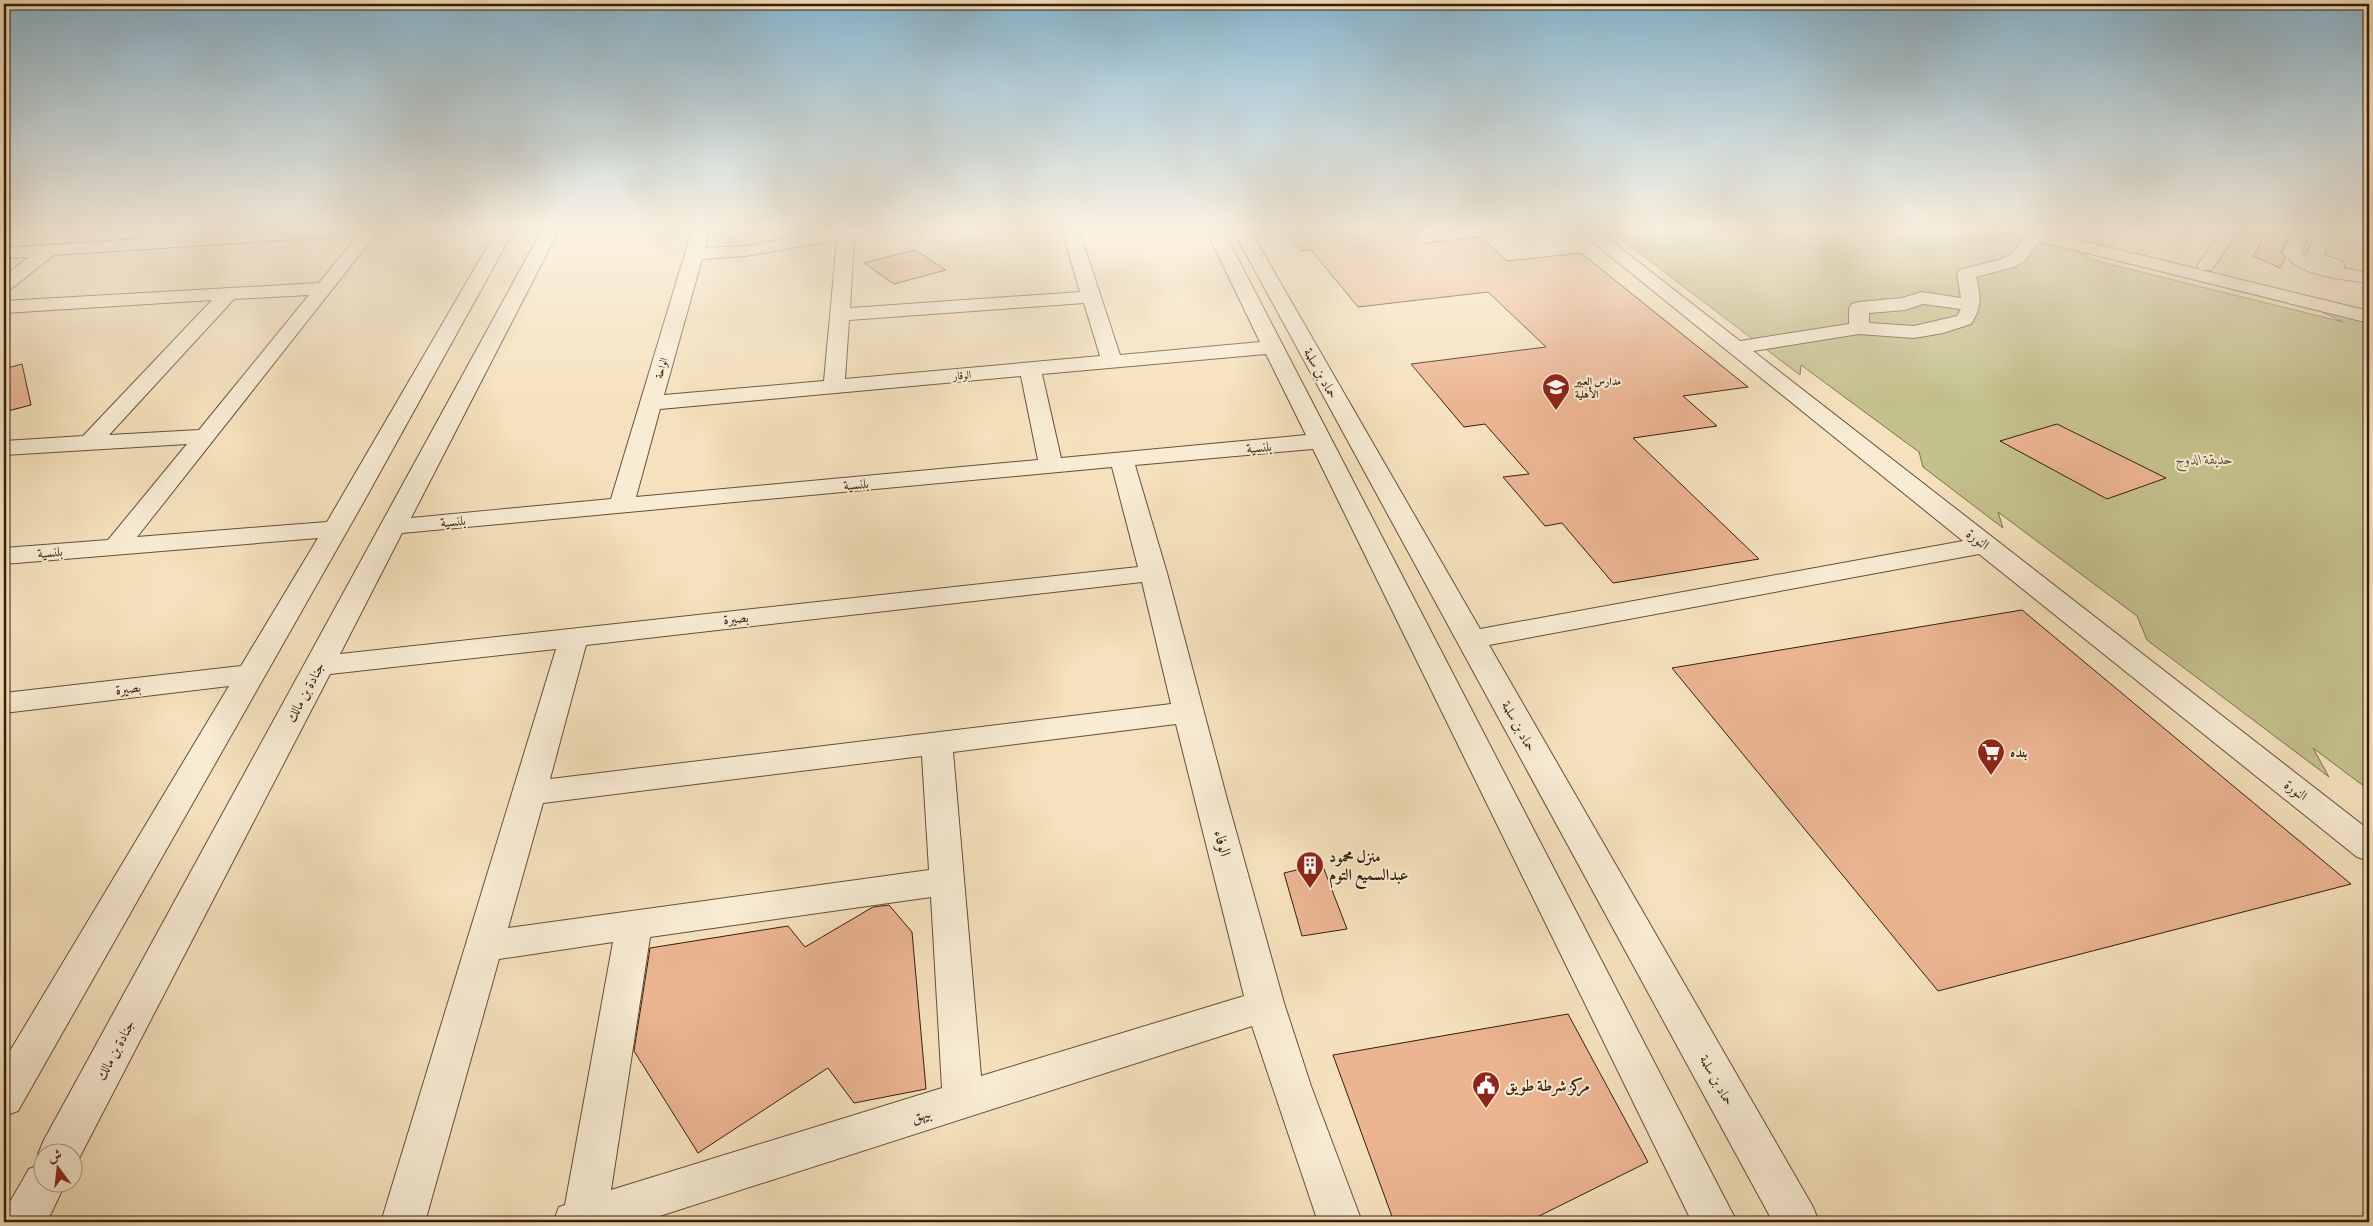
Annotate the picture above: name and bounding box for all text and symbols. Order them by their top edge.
street label: حماد بن سلمة [1299,344,1342,402]
street label: الواحة [651,356,672,380]
street label: الوقار [951,367,972,384]
school or university icon: مدارس العبير الأهلية [1541,372,1571,411]
place label: مدارس العبير الأهلية [1573,374,1621,402]
street label: بلنسية [1246,437,1273,458]
park label: حديقة الدوح [2175,450,2233,472]
street label: بلنسية [843,474,870,495]
street label: بلنسية [440,511,467,532]
street label: النورة [1962,524,1993,554]
street label: بلنسية [37,542,64,563]
street label: بصيرة [722,608,750,629]
street label: جنادة بن مالك [282,659,329,726]
street label: بصيرة [114,677,142,699]
street label: حماد بن سلمة [1497,697,1540,755]
supermarket icon: بنده [1976,737,2006,776]
place label: بنده [2010,743,2028,762]
street label: النورة [2280,775,2311,805]
street label: الوفاء [1208,828,1236,859]
place label: منزل محمود عبدالسميع التوم [1329,846,1409,890]
building icon: منزل محمود عبدالسميع التوم [1295,850,1325,889]
street label: جنادة بن مالك [92,1017,139,1084]
street label: حماد بن سلمة [1695,1051,1738,1109]
public building icon: مركز شرطة طويق [1471,1070,1501,1109]
place label: مركز شرطة طويق [1505,1075,1590,1097]
street label: بيهق [908,1101,934,1129]
north arrow [32,1144,82,1194]
text: ش [46,1145,64,1167]

